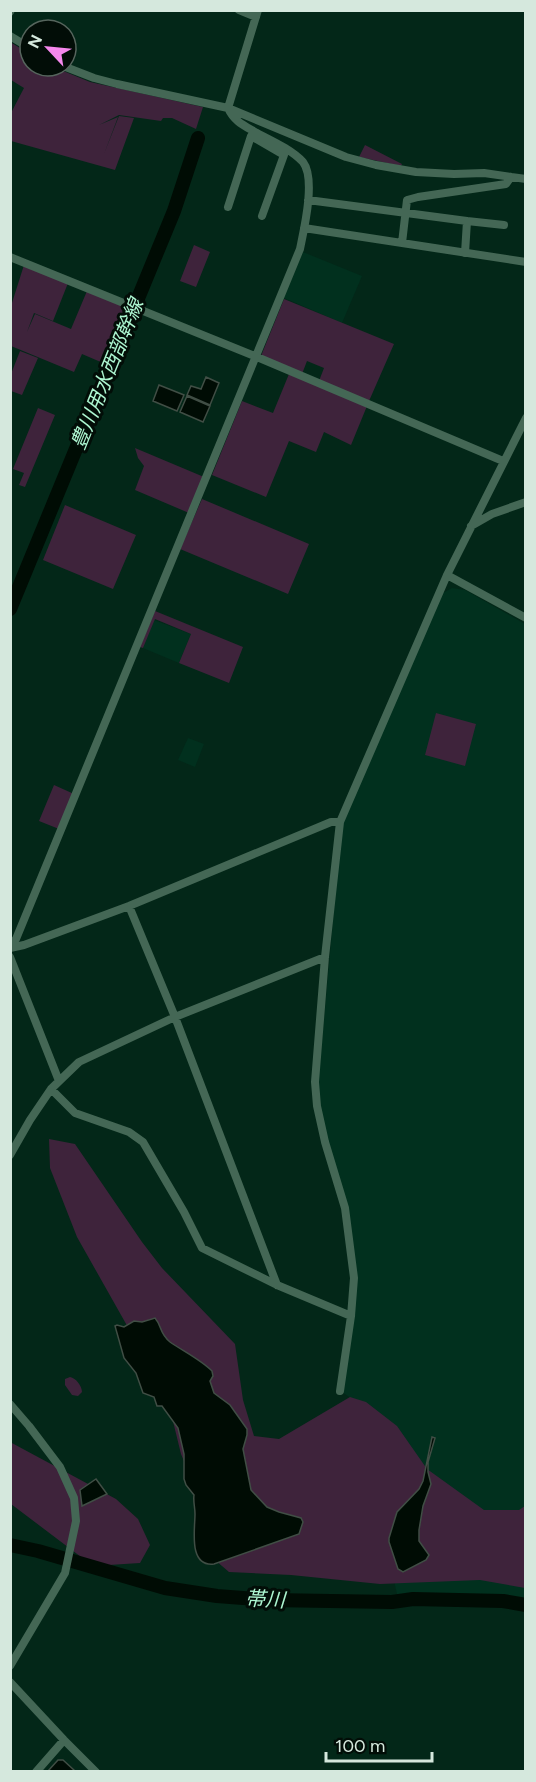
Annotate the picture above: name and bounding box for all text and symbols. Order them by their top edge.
north arrow [18,18,78,78]
text: N [24,32,46,51]
water label: 豊川用水西部幹線 [66,293,149,453]
water label: 帯川 [244,1586,288,1612]
scale bar [326,1725,432,1763]
text: 100 m [335,1735,385,1757]

